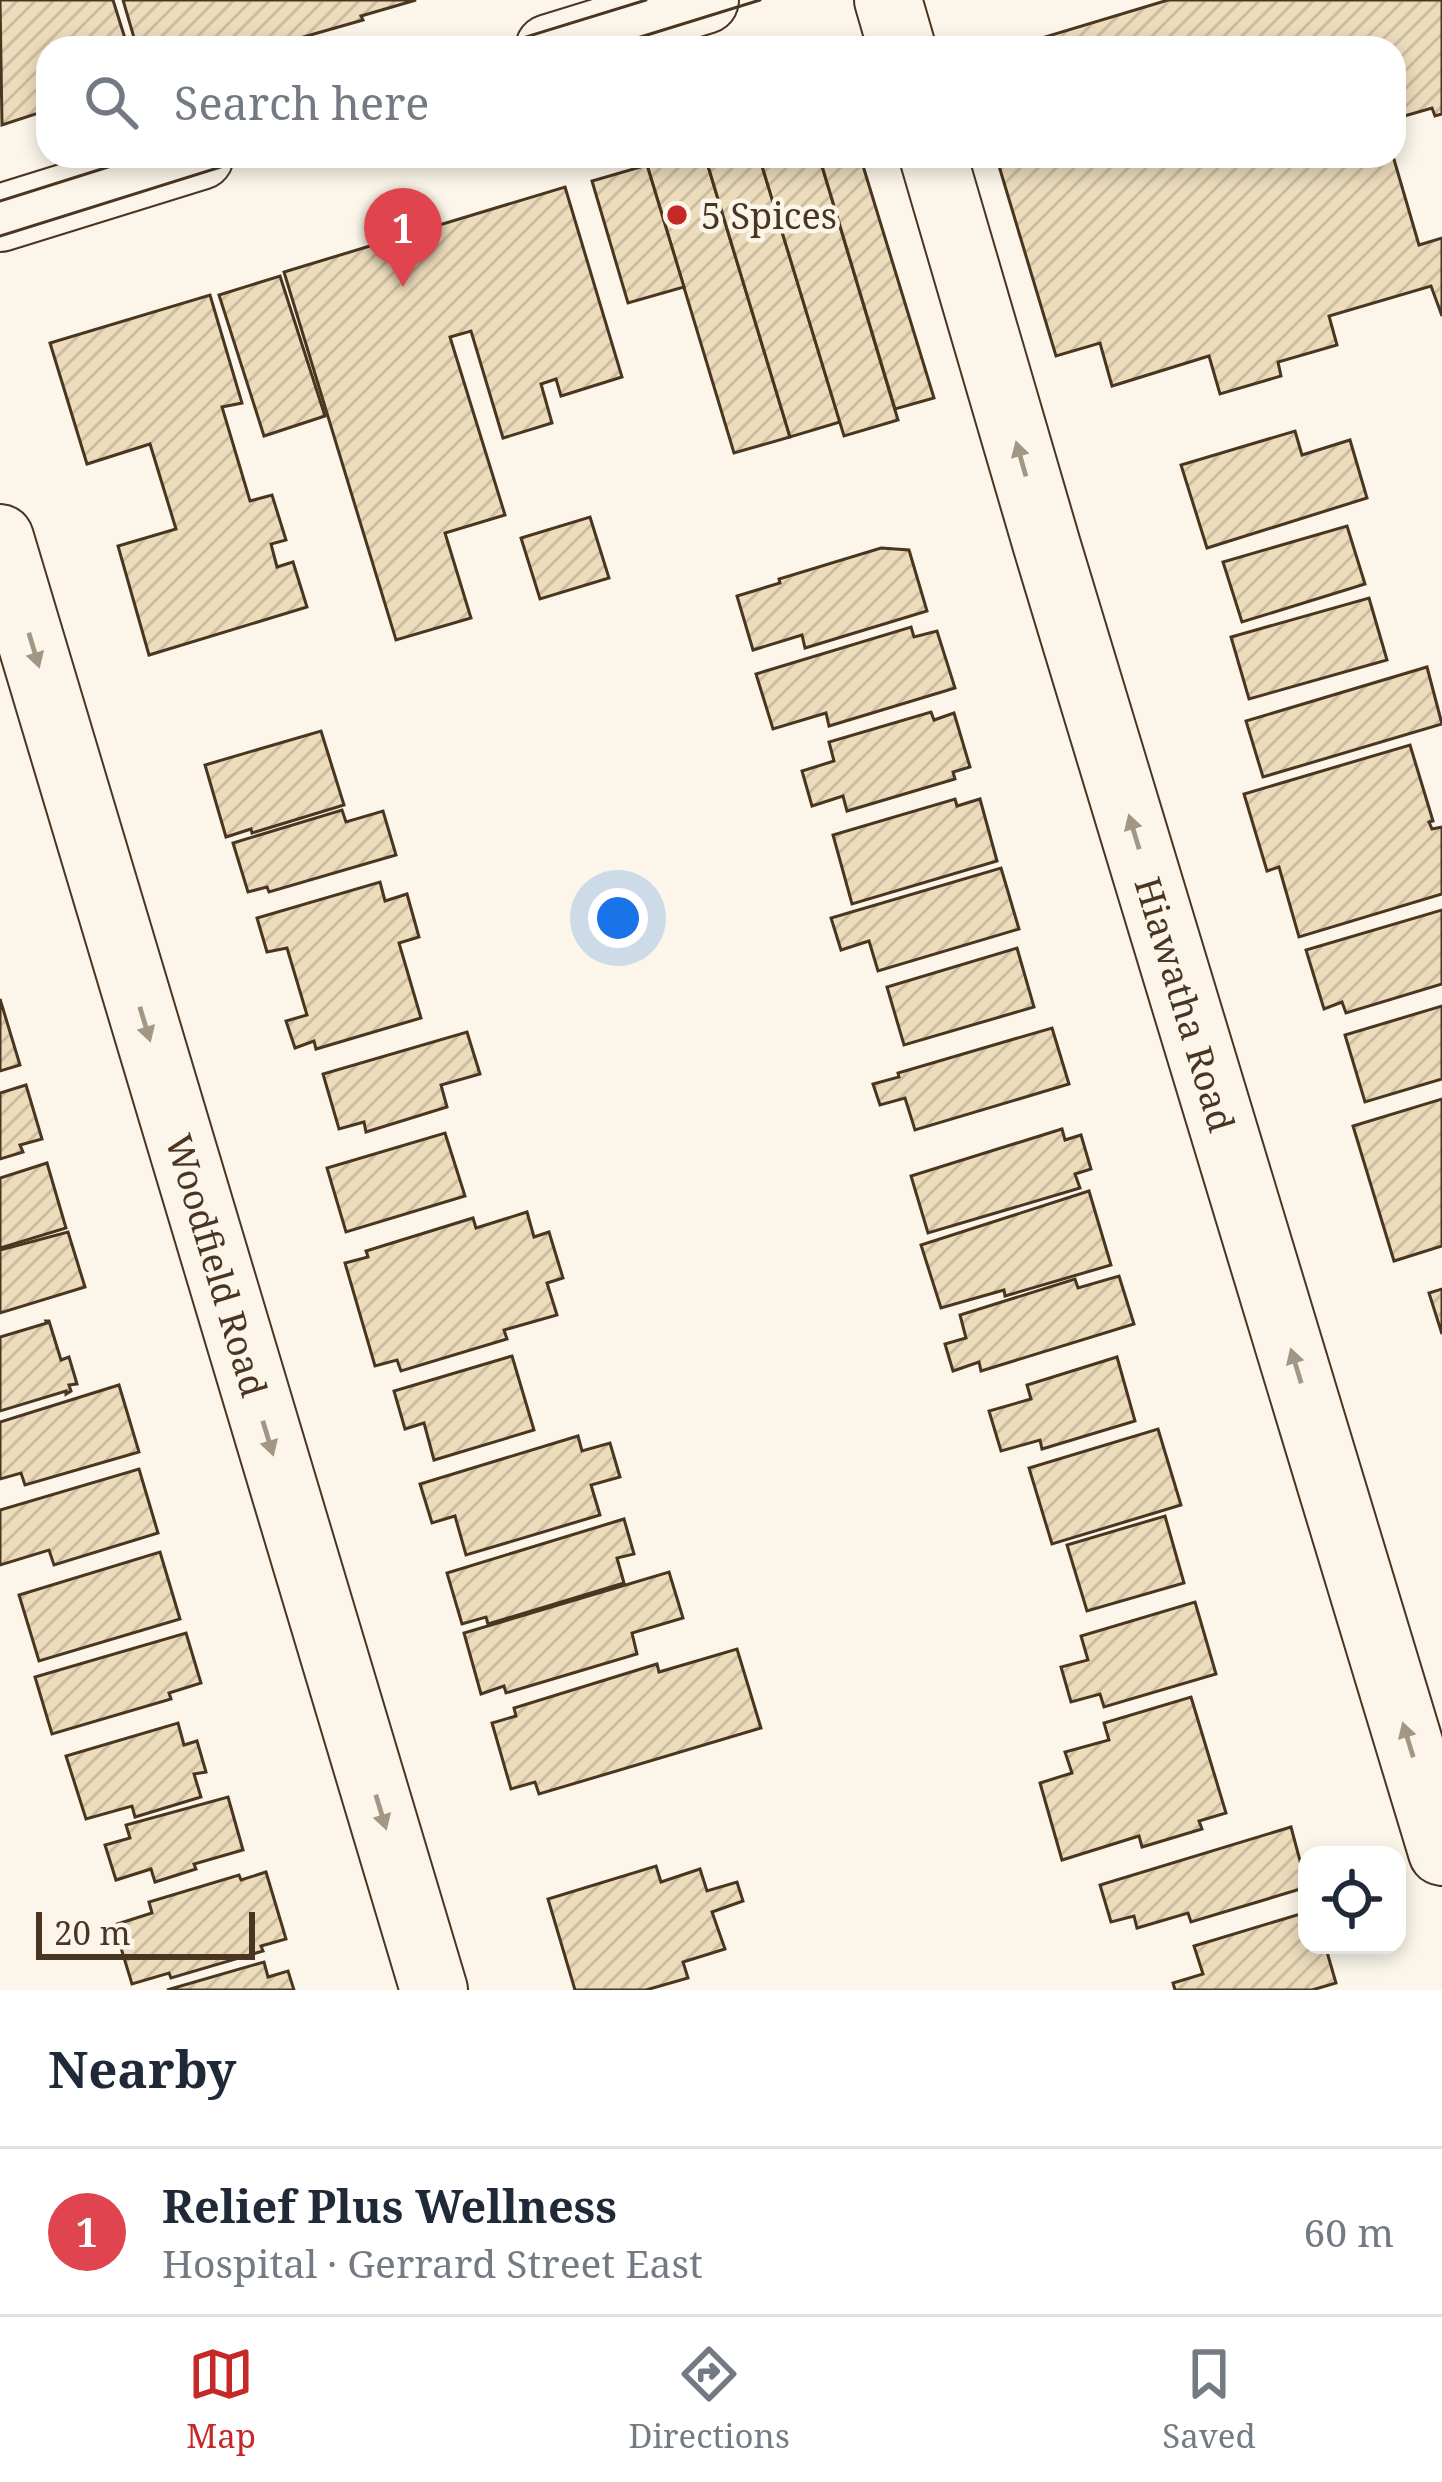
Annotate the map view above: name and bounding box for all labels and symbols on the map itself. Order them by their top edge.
pin: 1 [364,188,442,287]
place label: 5 Spices [701,191,837,240]
marker: 5 Spices [664,202,690,228]
one-way arrow [1011,440,1029,477]
one-way arrow [26,633,44,669]
one-way arrow [1124,813,1142,850]
street label: Hiawatha Road [1124,871,1247,1137]
your location [588,888,648,948]
one-way arrow [137,1006,155,1043]
street label: Woodfield Road [155,1128,280,1402]
one-way arrow [1286,1347,1304,1384]
one-way arrow [260,1420,278,1457]
one-way arrow [1398,1721,1416,1757]
one-way arrow [373,1794,391,1831]
scale bar [36,1906,255,1959]

